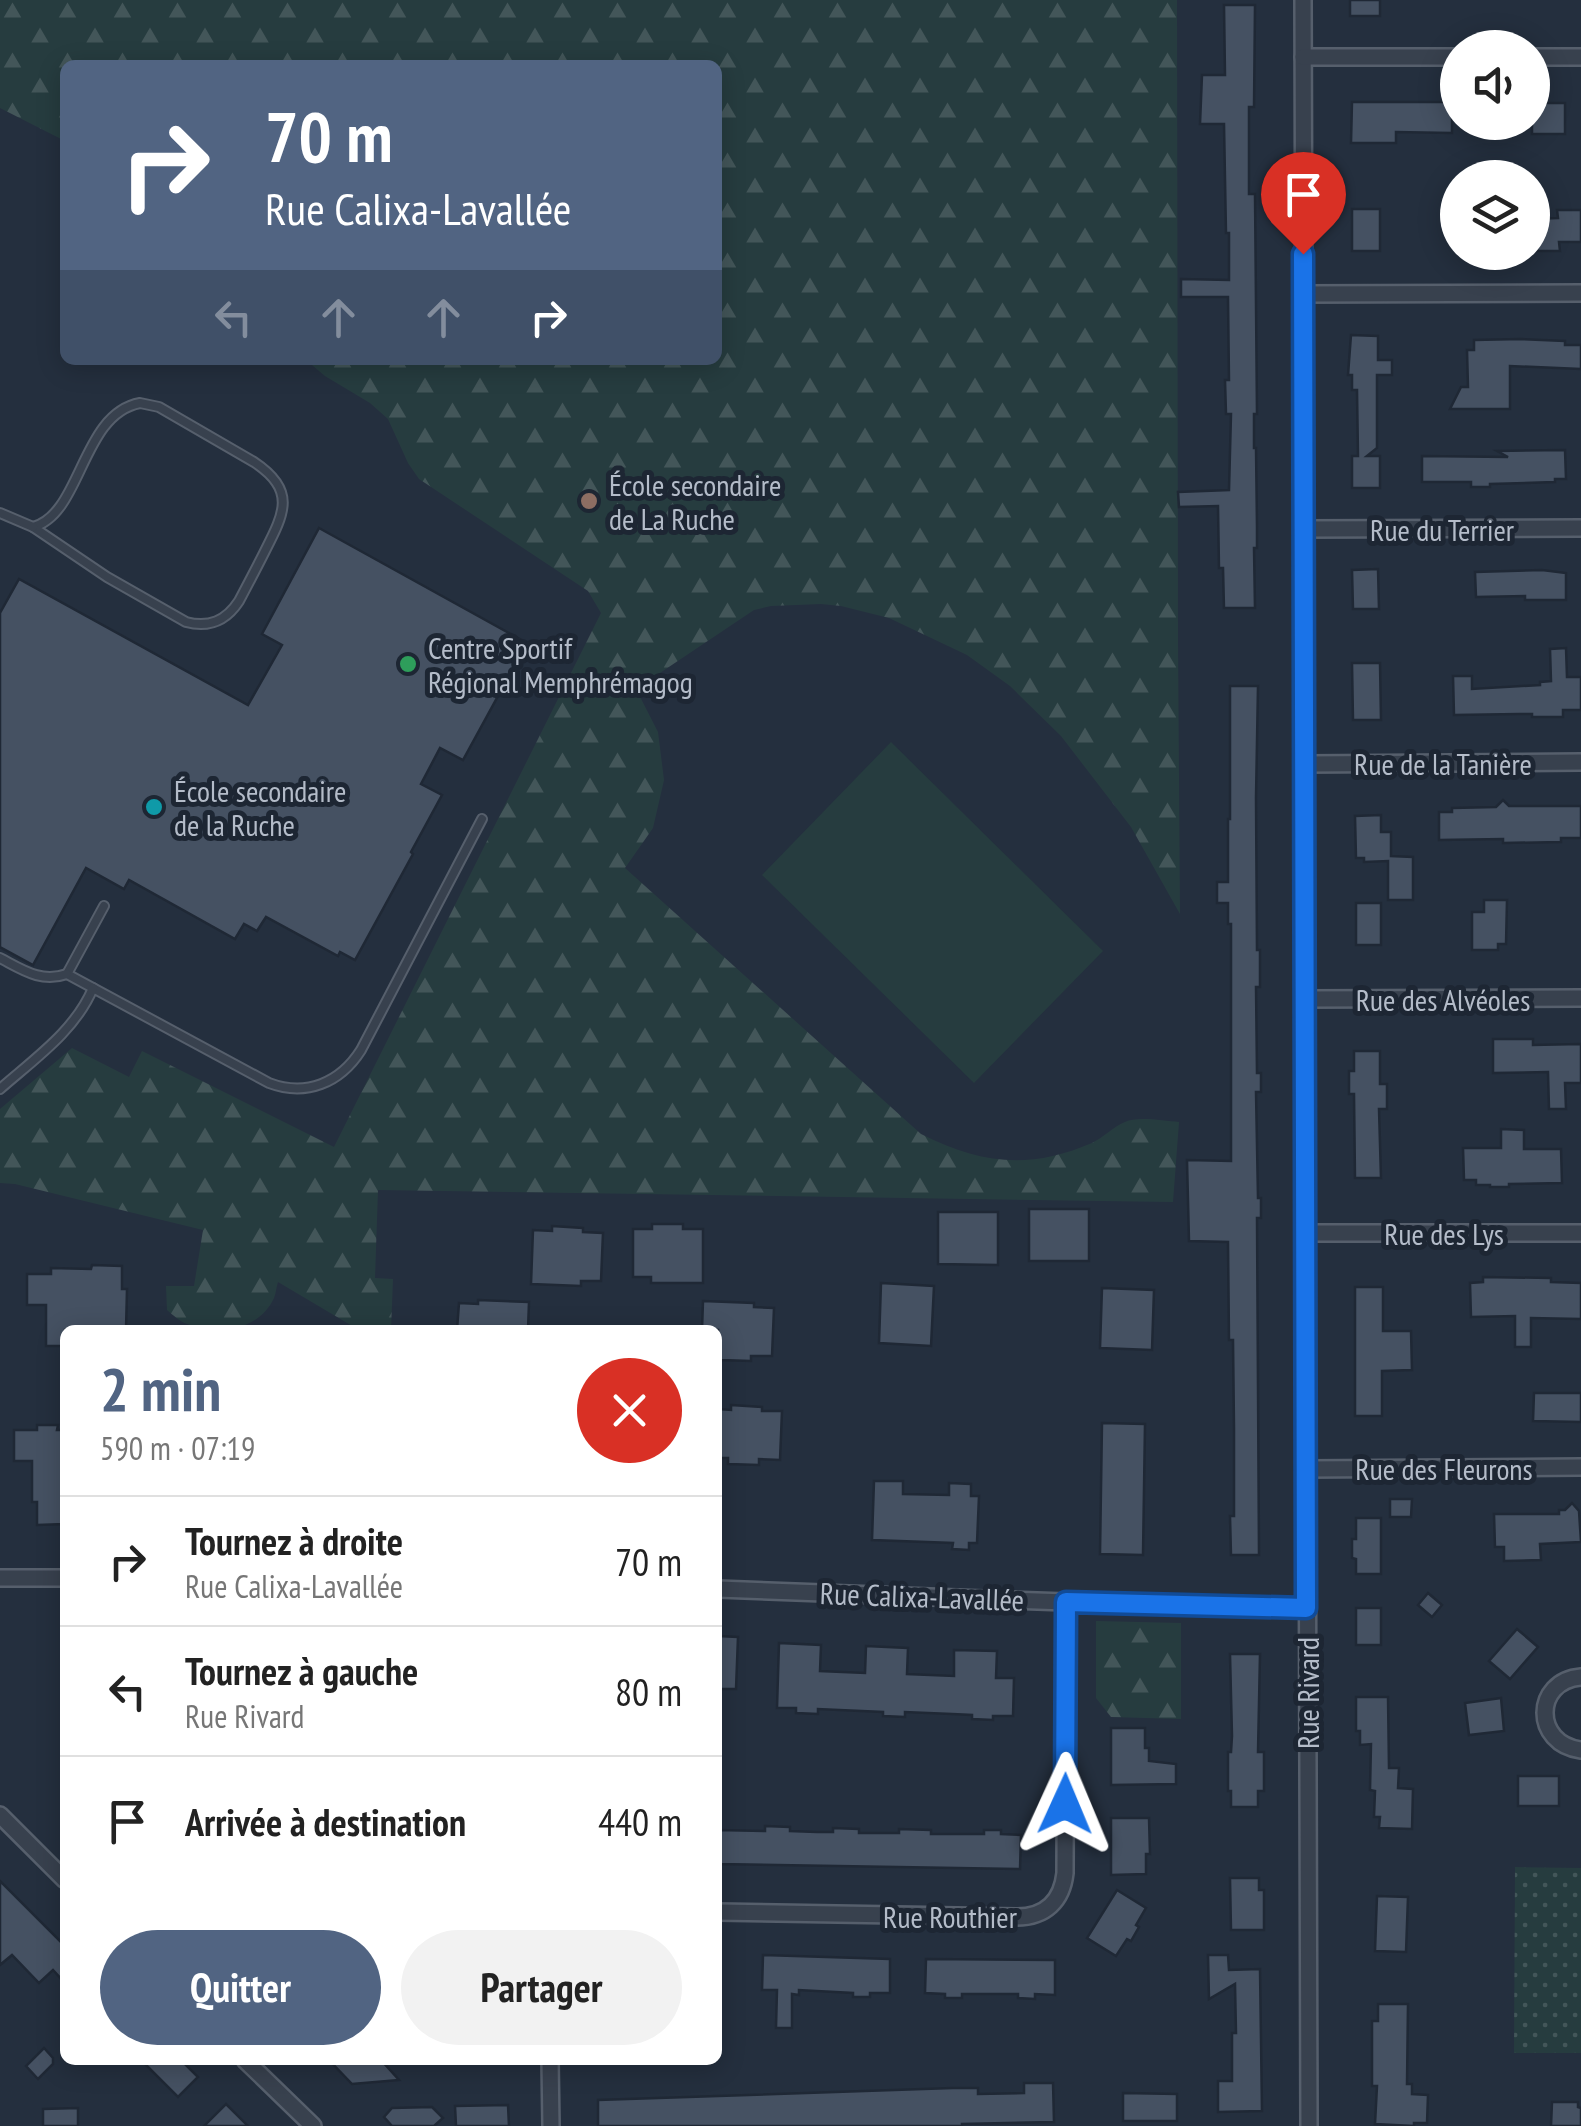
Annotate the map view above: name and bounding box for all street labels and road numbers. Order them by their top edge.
street label: Rue du Terrier [1370,510,1515,549]
street label: Rue de la Tanière [1354,744,1532,783]
street label: Rue des Alvéoles [1356,980,1530,1019]
street label: Rue des Lys [1384,1214,1504,1253]
street label: Rue des Fleurons [1355,1449,1533,1488]
street label: Rue Calixa-Lavallée [819,1573,1025,1619]
street label: Rue Rivard [1288,1637,1327,1749]
street label: Rue Routhier [883,1897,1018,1936]

